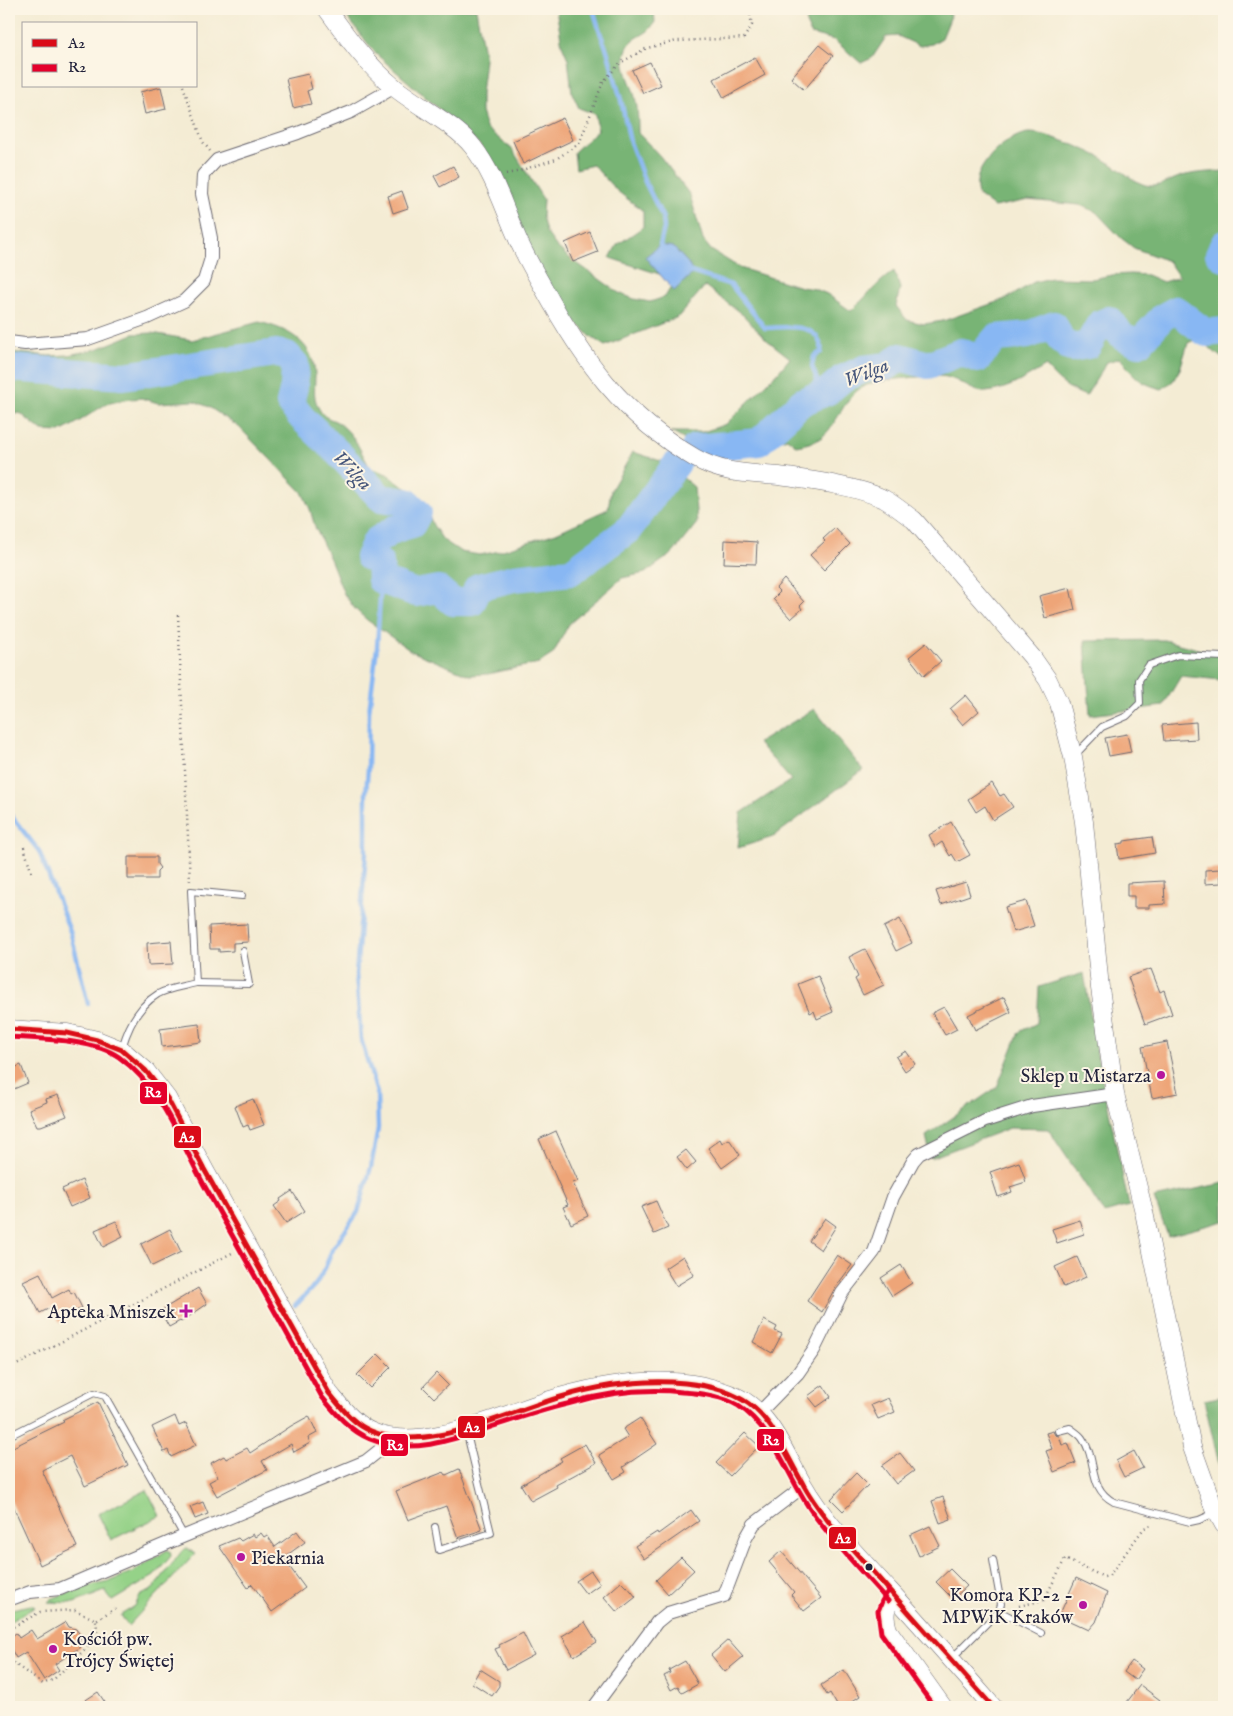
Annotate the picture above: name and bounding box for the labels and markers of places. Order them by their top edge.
place label: Sklep u Mistarza [1020,1065,1152,1089]
marker: Sklep u Mistarza [1155,1069,1167,1081]
place label: Apteka Mniszek [47,1301,177,1325]
marker: Apteka Mniszek [180,1305,192,1317]
place label: Piekarnia [251,1547,325,1571]
marker: Piekarnia [235,1551,247,1563]
unlabelled marker [864,1562,874,1572]
place label: Komora KP-2 - MPWiK Kraków [942,1584,1074,1630]
marker: Komora KP-2 - MPWiK Kraków [1077,1599,1089,1611]
place label: Kościół pw. Trójcy Świętej [63,1628,174,1674]
marker: Kościół pw. Trójcy Świętej [47,1643,59,1655]

